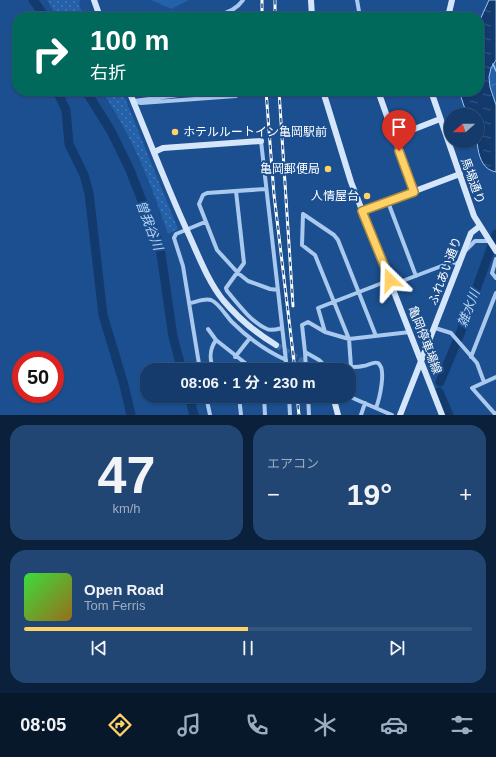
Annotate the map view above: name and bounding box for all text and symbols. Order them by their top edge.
text: 100 m [90,25,169,56]
icon: right [24,28,76,80]
text: 右折 [90,63,126,83]
north arrow [444,108,484,148]
map controls [444,108,484,148]
pin [382,110,416,151]
icon: arrive [388,116,410,138]
place label: ホテルルートイン亀岡駅前 [183,125,327,139]
marker: ホテルルートイン亀岡駅前 [170,127,180,137]
street label: 馬場通り [458,156,488,206]
place label: 亀岡郵便局 [260,162,320,176]
marker: 亀岡郵便局 [323,164,333,174]
place label: 人情屋台 [311,189,359,203]
marker: 人情屋台 [362,191,372,201]
water label: 曽我谷川 [133,198,167,254]
street label: ふれあい通り [426,235,464,307]
position arrow [369,259,411,301]
water label: 雑水川 [454,285,483,329]
street label: 亀岡停車場線 [406,304,444,376]
speed limit sign: 50 [12,351,64,403]
text: 08:06 · 1 分 · 230 m [180,374,316,391]
text: 47 [98,446,155,504]
text: エアコン [267,456,319,471]
text: 19° [347,478,392,511]
text: − [267,482,280,507]
text: + [459,482,472,507]
text: km/h [112,501,141,516]
text: Open Road [84,581,164,598]
text: Tom Ferris [84,598,145,613]
icon: previous [88,637,110,659]
icon: pause [237,637,259,659]
icon: next [386,637,408,659]
icon: directions [106,711,134,739]
icon: music [175,711,203,739]
icon: phone [243,711,271,739]
icon: climate [311,711,339,739]
icon: car [380,711,408,739]
icon: filters [448,711,476,739]
text: 08:05 [20,715,66,735]

